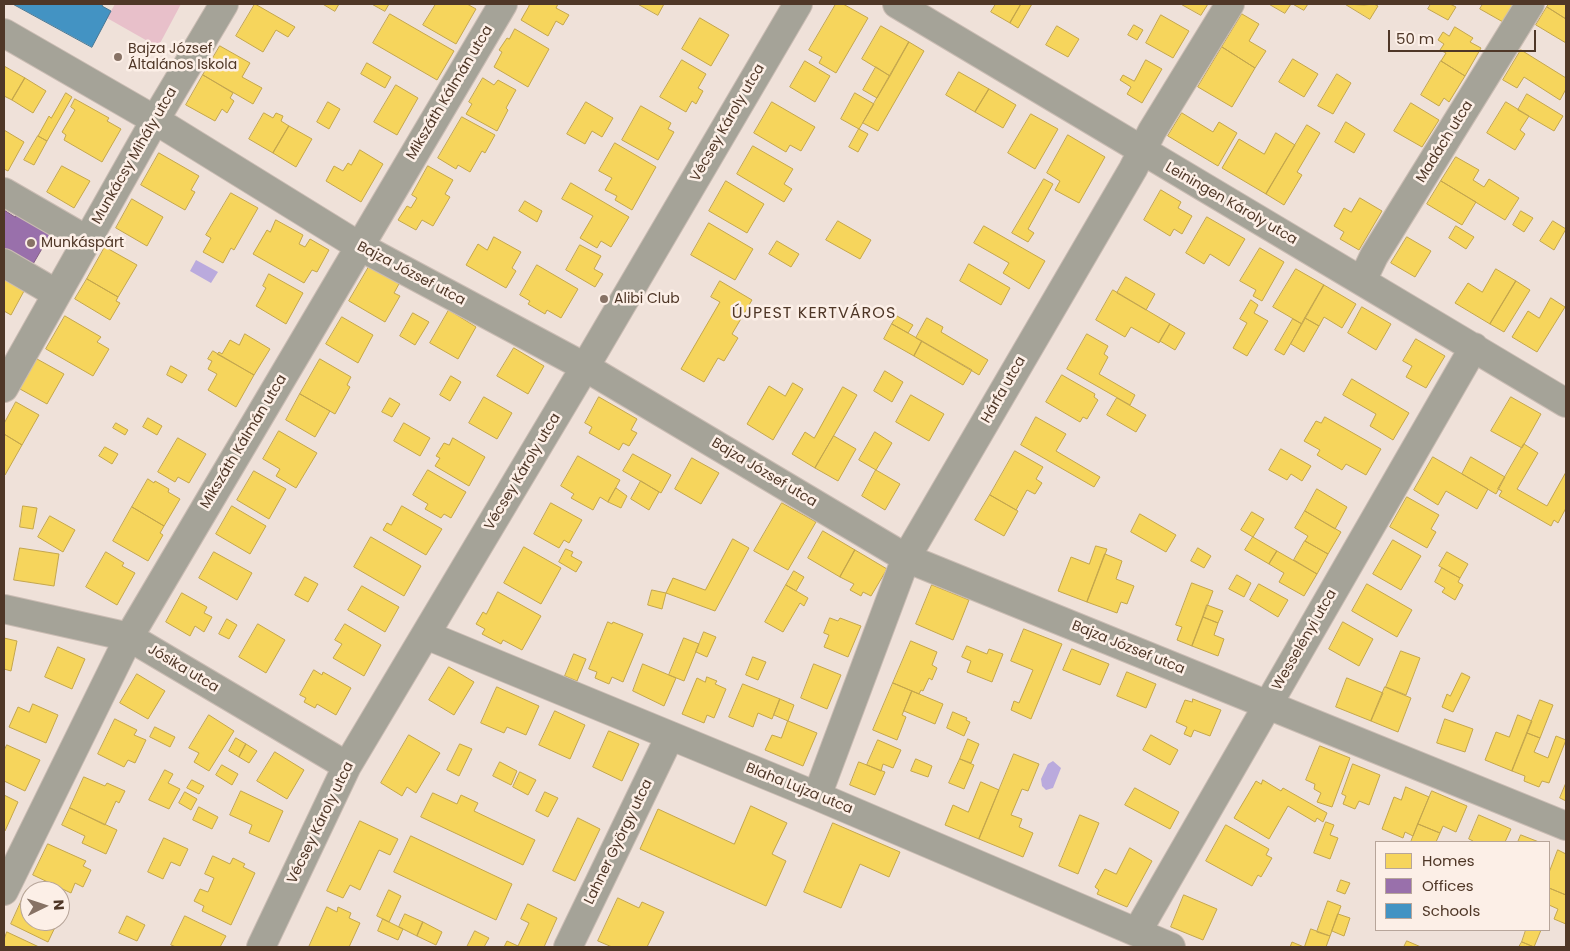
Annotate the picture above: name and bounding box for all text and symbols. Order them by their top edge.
scale bar [1390,20,1538,52]
street label: Mikszáth Kálmán utca [403,23,497,163]
text: 50 m [1396,28,1434,49]
place label: Bajza József Általános Iskola [128,41,237,74]
marker: Bajza József Általános Iskola [112,51,124,63]
street label: Vécsey Károly utca [687,61,769,185]
street label: Munkácsy Mihály utca [89,85,181,227]
street label: Madách utca [1413,98,1477,186]
street label: Leiningen Károly utca [1162,159,1300,249]
place label: Munkáspárt [41,235,124,251]
marker: Munkáspárt [25,237,37,249]
street label: Bajza József utca [354,238,468,310]
place label: Alibi Club [614,291,680,307]
marker: Alibi Club [598,293,610,305]
district label: ÚJPEST KERTVÁROS [730,304,898,324]
street label: Hárfa utca [978,354,1030,426]
street label: Mikszáth Kálmán utca [197,372,291,512]
street label: Vécsey Károly utca [481,411,565,533]
street label: Bajza József utca [708,435,820,511]
street label: Wesselényi utca [1269,587,1341,693]
street label: Bajza József utca [1069,618,1187,678]
street label: Jósika utca [145,641,221,697]
street label: Vécsey Károly utca [284,759,358,887]
street label: Blaha Lujza utca [743,760,855,818]
street label: Lahner György utca [581,777,657,907]
legend [1375,841,1550,931]
text: Homes [1422,850,1475,871]
text: Offices [1422,875,1474,896]
north arrow [20,881,70,931]
text: N [49,899,69,911]
text: Schools [1422,900,1480,921]

